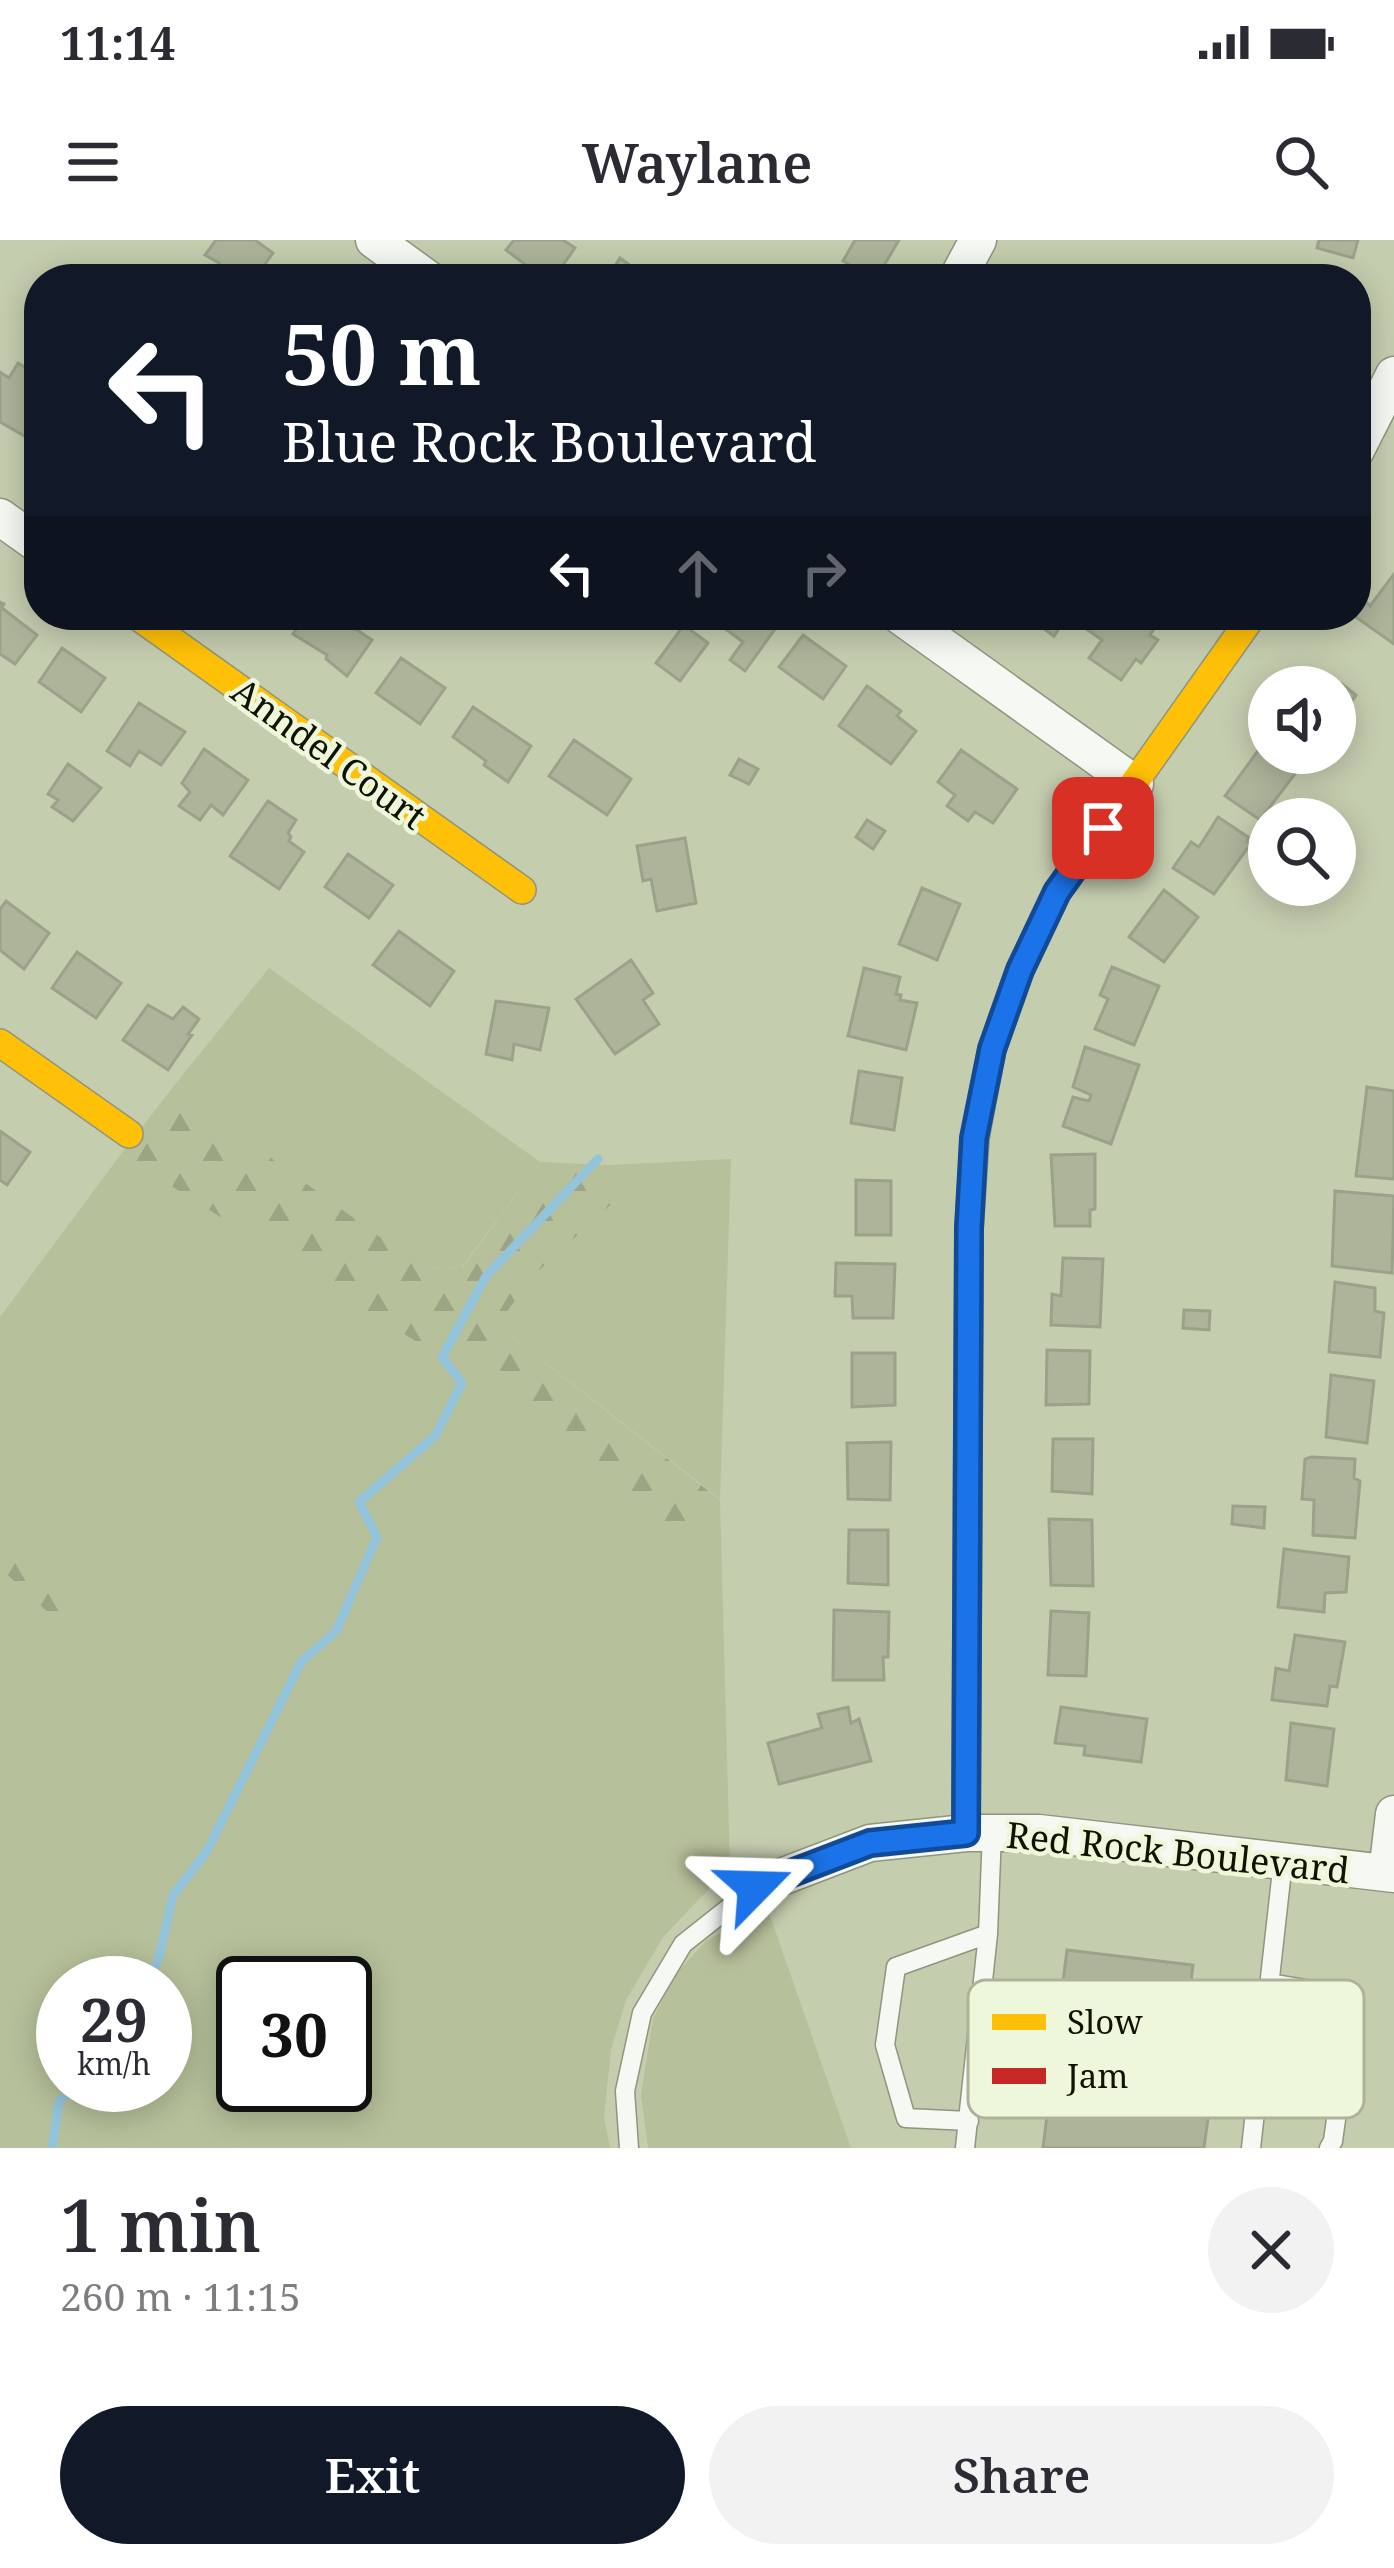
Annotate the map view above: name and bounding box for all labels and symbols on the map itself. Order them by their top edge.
street label: Anndel Court [222,666,436,840]
pin [1052,777,1154,879]
street label: Red Rock Boulevard [1004,1810,1352,1894]
position arrow [692,1824,818,1950]
speed limit sign: 30 [216,1956,372,2112]
legend [968,1980,1364,2118]
text: Slow [1067,1999,1143,2044]
text: Jam [1066,2053,1129,2098]

